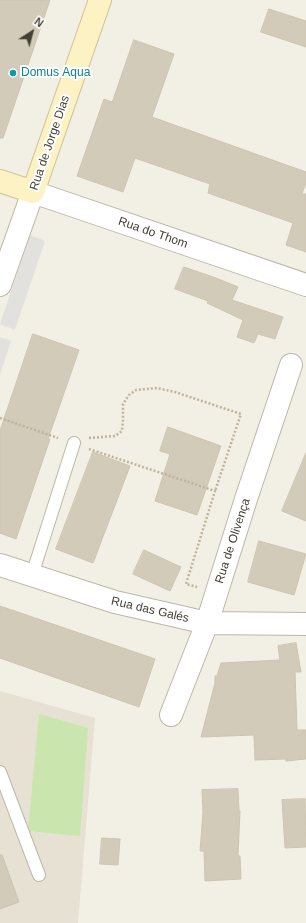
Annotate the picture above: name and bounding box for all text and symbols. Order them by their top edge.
north arrow [12,12,52,52]
text: N [32,15,46,29]
place label: Domus Aqua [21,66,90,80]
marker: Domus Aqua [8,68,18,78]
street label: Rua de Jorge Dias [27,94,73,192]
street label: Rua do Thom [116,214,190,252]
street label: Rua de Olivença [212,497,254,585]
street label: Rua das Galés [110,594,190,626]

